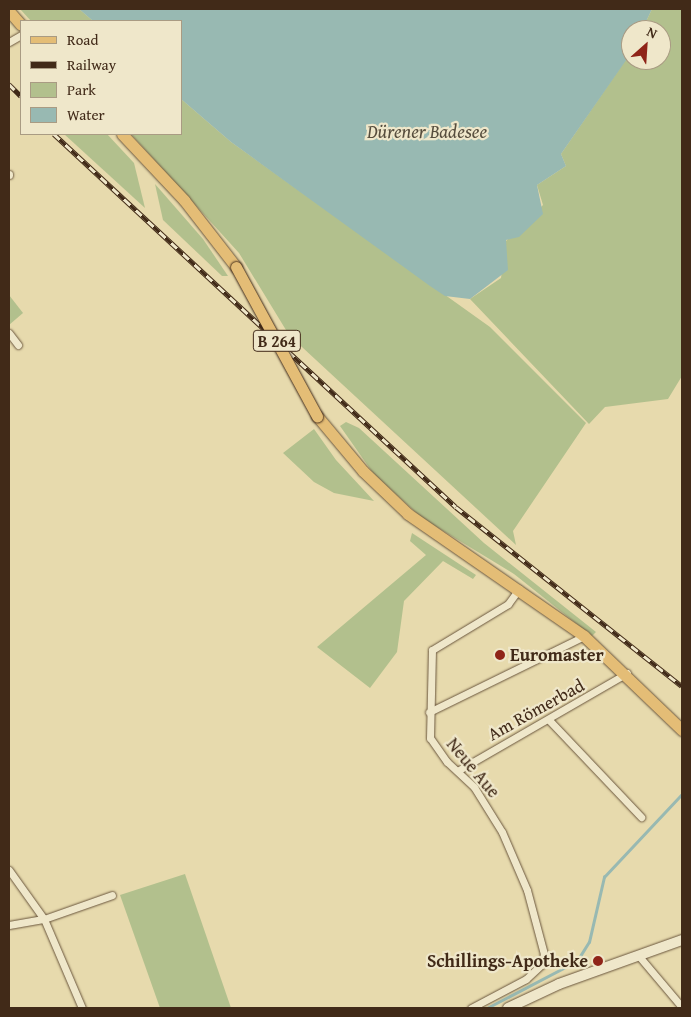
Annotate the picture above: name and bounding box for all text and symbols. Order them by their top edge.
legend [20,20,182,135]
north arrow [621,20,671,70]
text: N [644,21,661,43]
text: Road [67,29,98,50]
text: Railway [67,54,116,75]
text: Park [67,79,96,100]
text: Water [67,104,105,125]
water label: Dürener Badesee [367,121,487,143]
road number: B 264 [252,328,302,354]
place label: Euromaster [510,644,604,666]
marker: Euromaster [494,649,506,661]
street label: Am Römerbad [484,675,588,745]
street label: Neue Aue [442,734,504,802]
place label: Schillings-Apotheke [427,950,588,972]
marker: Schillings-Apotheke [592,955,604,967]

